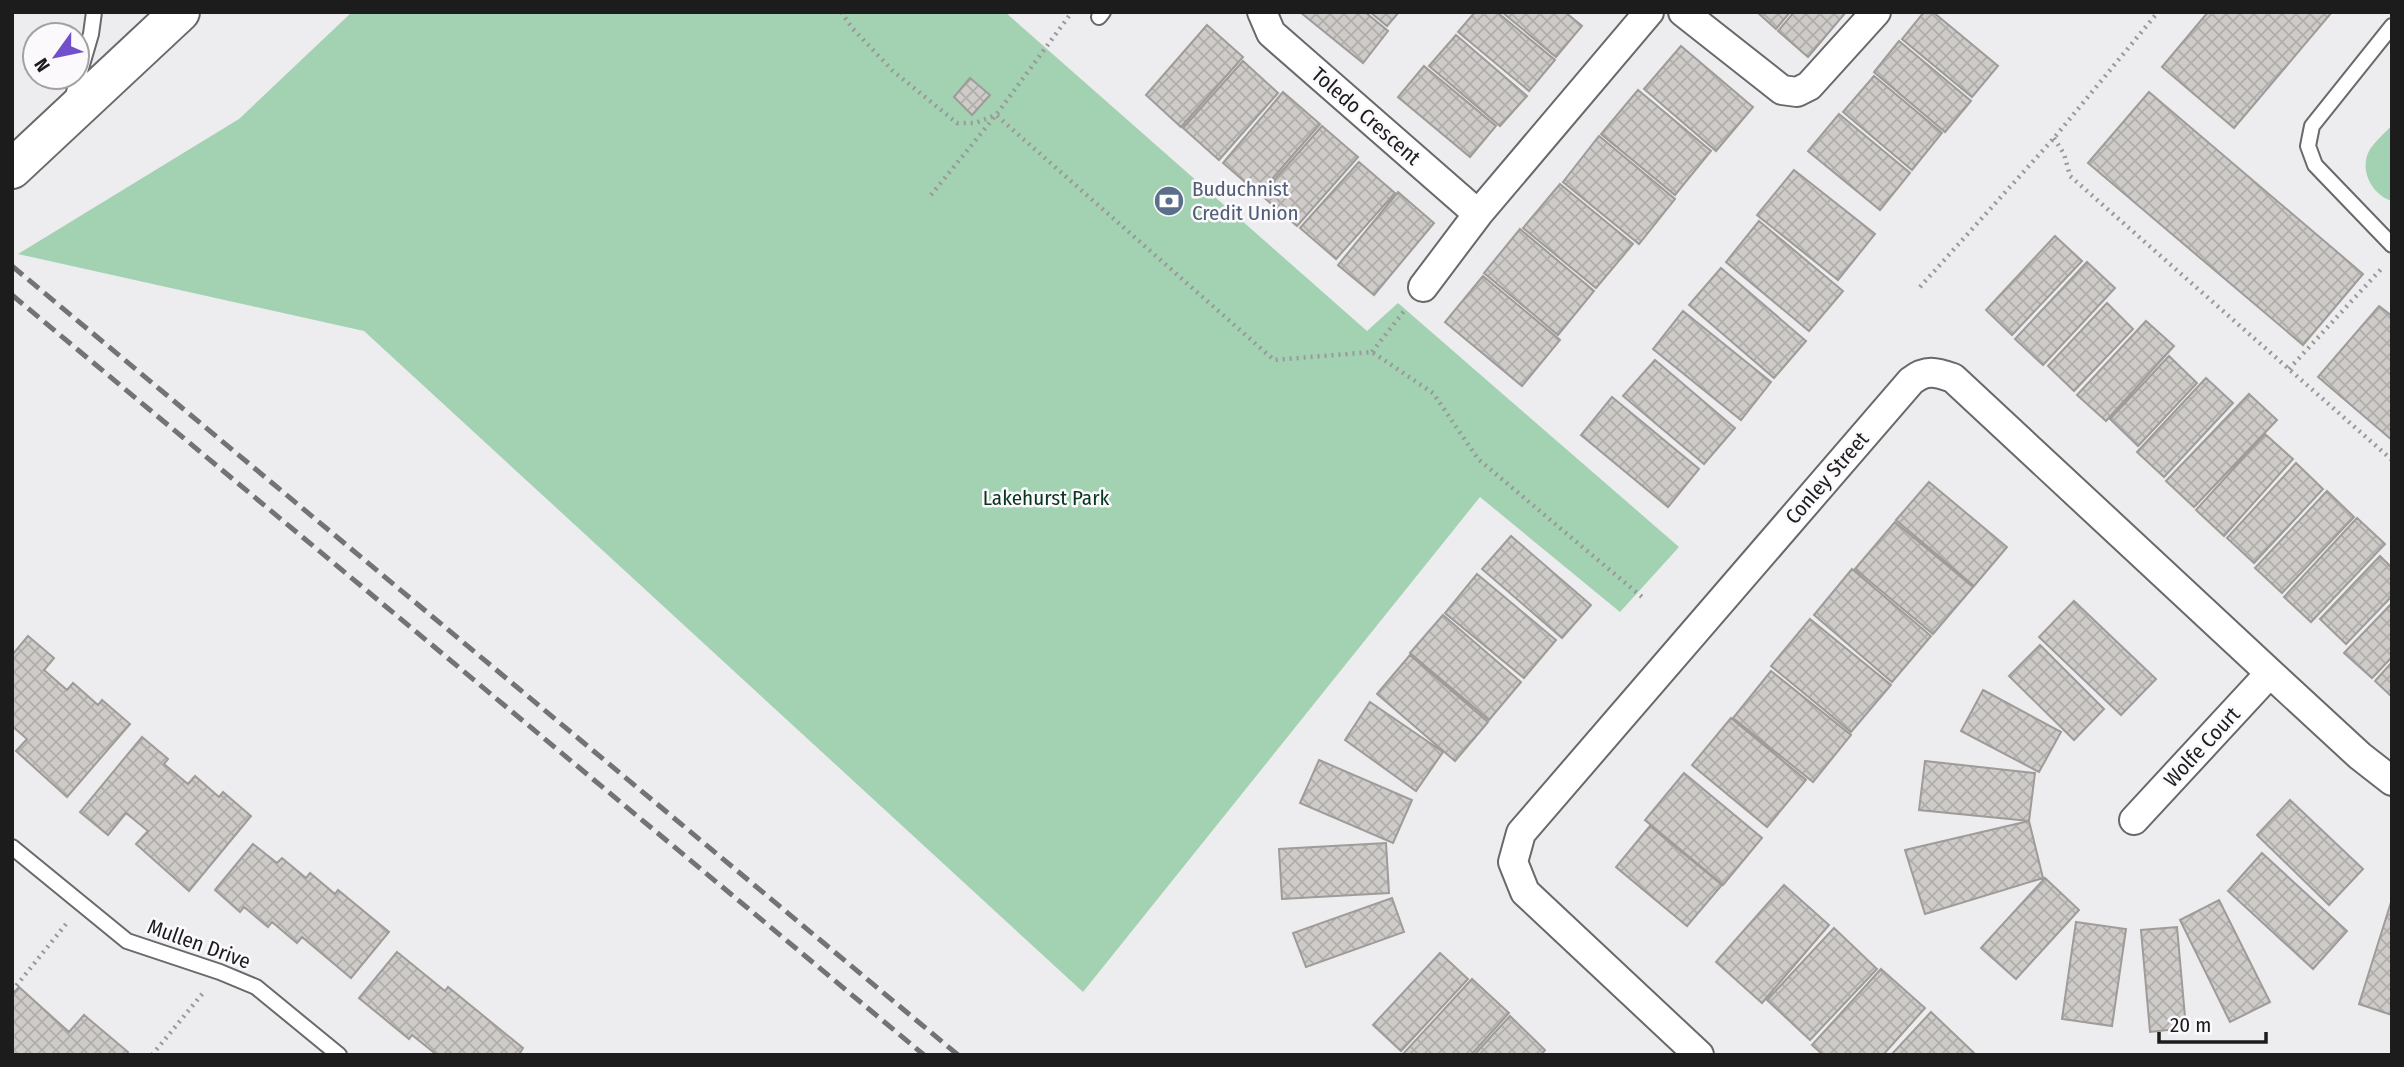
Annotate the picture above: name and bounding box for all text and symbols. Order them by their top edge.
north arrow [21,21,91,91]
text: N [29,54,55,76]
street label: Toledo Crescent [1306,62,1426,171]
place label: Buduchnist Credit Union [1192,176,1299,226]
bank icon: Buduchnist Credit Union [1152,184,1186,218]
street label: Conley Street [1780,426,1874,530]
park label: Lakehurst Park [983,485,1109,511]
street label: Wolfe Court [2158,701,2246,792]
street label: Mullen Drive [144,913,254,975]
scale bar [2159,1000,2266,1044]
text: 20 m [2170,1012,2211,1038]

